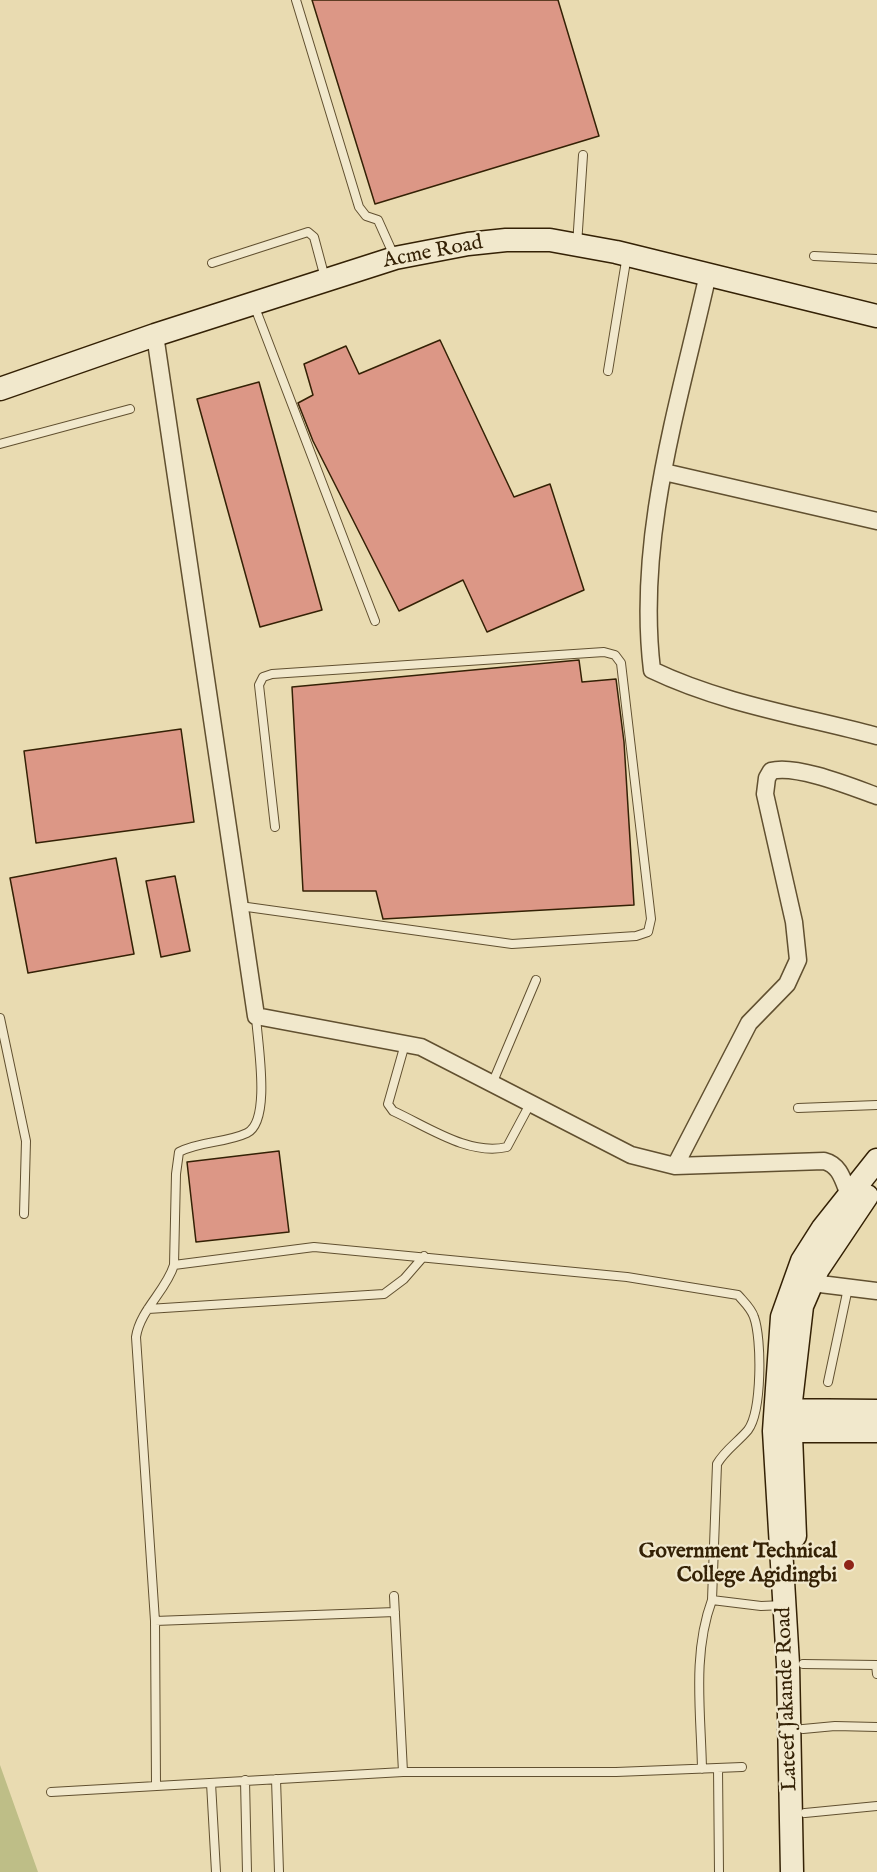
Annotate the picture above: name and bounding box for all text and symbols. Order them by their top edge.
street label: Acme Road [381,231,485,275]
place label: Government Technical College Agidingbi [639,1540,837,1590]
marker: Government Technical College Agidingbi [842,1558,856,1572]
street label: Lateef Jakande Road [772,1607,804,1791]

